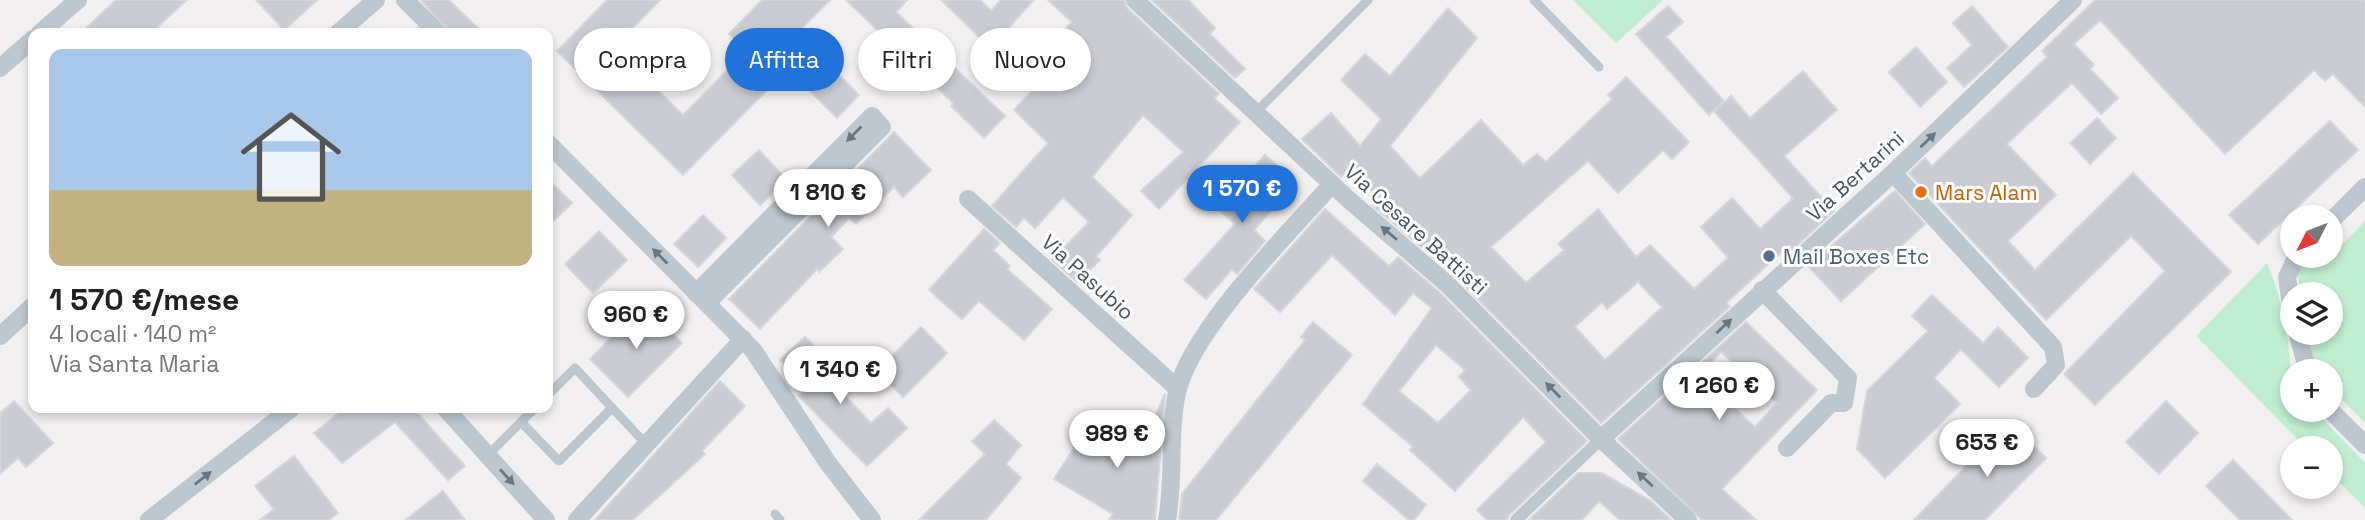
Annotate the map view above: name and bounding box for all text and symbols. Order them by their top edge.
chip: Compra [574,28,711,91]
chip: Affitta [725,28,844,91]
chip: Filtri [858,28,956,91]
chip: Nuovo [970,28,1091,91]
icon: home [228,94,354,220]
street label: Via Bertarini [1800,125,1910,227]
one-way arrow [846,126,863,143]
one-way arrow [1919,132,1936,148]
street label: Via Cesare Battisti [1339,158,1493,300]
pin: 1 570 € [1177,166,1307,225]
pin: 1 810 € [763,170,893,229]
text: 1 570 € [1203,173,1281,203]
text: 1 810 € [790,177,866,207]
place label: Mars Alam [1935,179,2038,206]
marker: Mars Alam [1913,184,1929,200]
north arrow [2280,205,2343,268]
map controls [2280,205,2343,499]
one-way arrow [1380,226,1398,241]
street label: Via Pasubio [1036,228,1140,326]
place label: Mail Boxes Etc [1783,243,1929,270]
one-way arrow [652,248,669,265]
marker: Mail Boxes Etc [1761,248,1777,264]
text: 1 570 €/mese [49,280,239,319]
button: layers [2280,282,2343,345]
pin: 960 € [587,292,685,351]
text: 960 € [604,299,668,329]
one-way arrow [1715,317,1732,334]
text: 4 locali · 140 m² [49,319,216,349]
pin: 1 340 € [775,346,905,406]
text: Via Santa Maria [49,349,219,379]
text: 1 340 € [799,354,881,384]
button: + [2280,359,2343,422]
pin: 1 260 € [1654,362,1784,422]
text: 1 260 € [1679,370,1759,400]
one-way arrow [1545,382,1562,399]
pin: 989 € [1068,410,1166,470]
text: 989 € [1085,418,1149,448]
pin: 653 € [1938,420,2036,479]
text: 653 € [1955,427,2019,457]
button: − [2280,436,2343,499]
one-way arrow [499,468,515,485]
one-way arrow [193,470,211,485]
one-way arrow [1637,472,1654,488]

